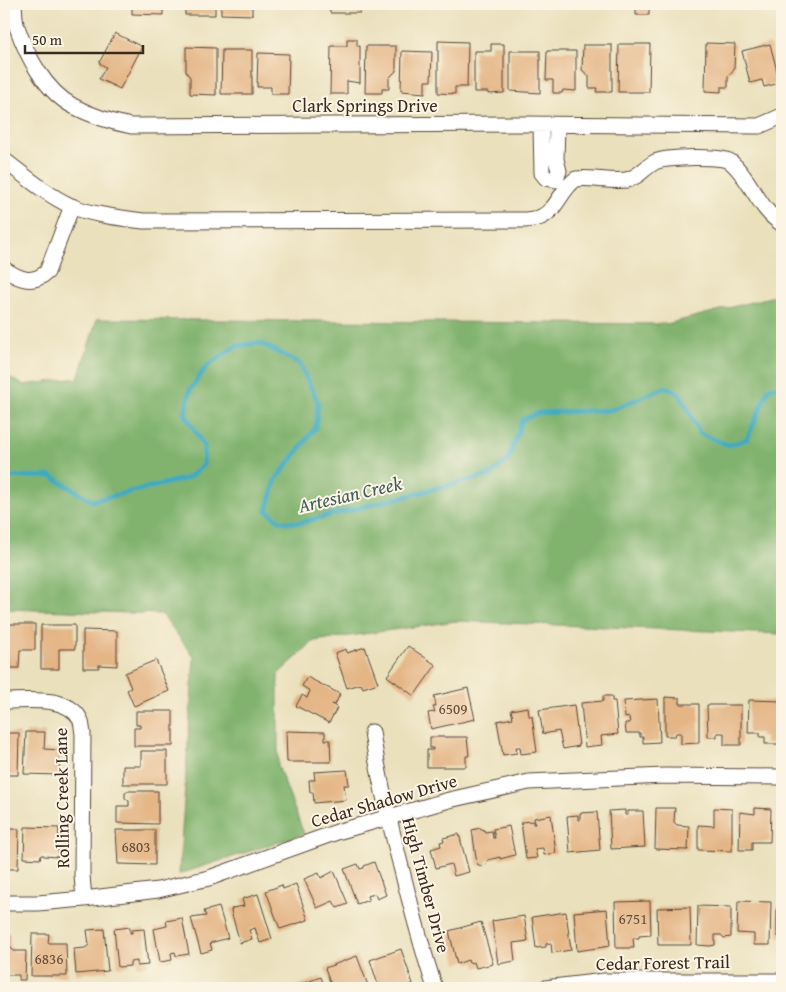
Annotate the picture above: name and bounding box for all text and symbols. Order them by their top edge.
scale bar [25,22,142,54]
text: 50 m [32,29,63,50]
street label: Clark Springs Drive [292,92,438,119]
water label: Artesian Creek [295,468,405,520]
house number: 6509 [439,698,467,719]
street label: Rolling Creek Lane [47,728,76,868]
street label: Cedar Shadow Drive [308,767,460,834]
street label: High Timber Drive [395,814,458,956]
house number: 6803 [122,836,150,857]
house number: 6751 [619,908,647,929]
house number: 6836 [35,948,63,969]
street label: Cedar Forest Trail [596,948,730,977]

